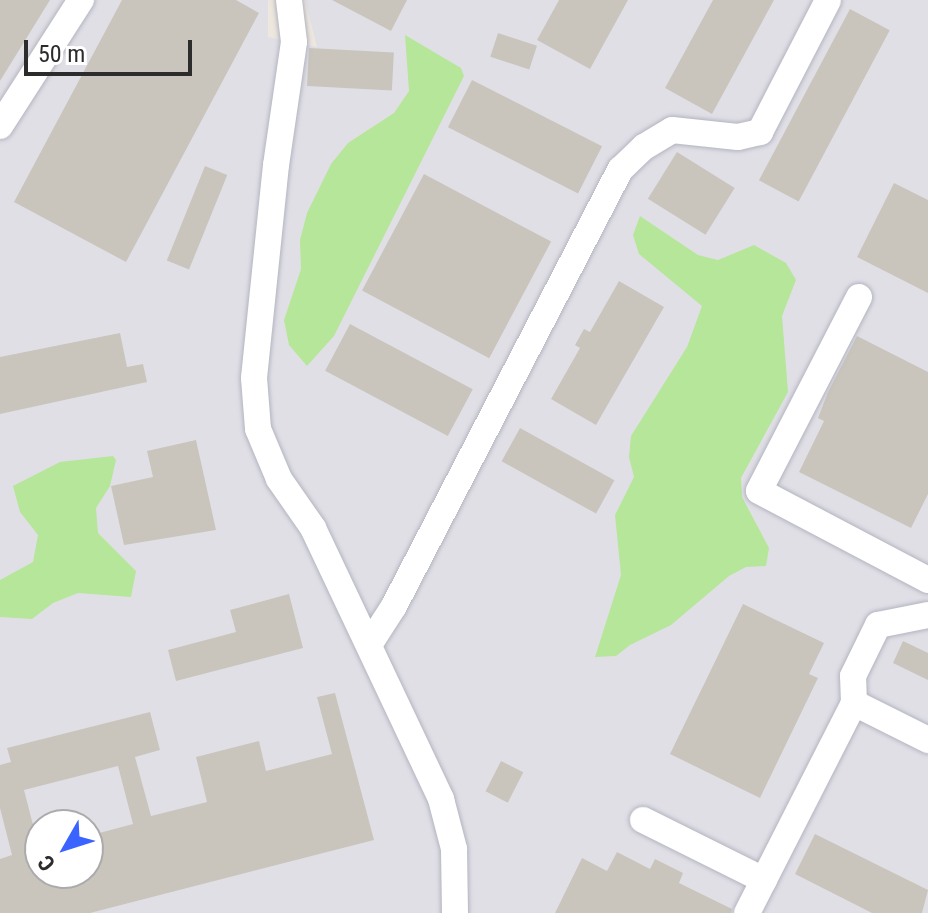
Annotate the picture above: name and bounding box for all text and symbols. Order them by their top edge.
scale bar [28,24,196,74]
text: 50 m [38,40,85,68]
north arrow [24,809,104,889]
text: С [33,850,60,876]

